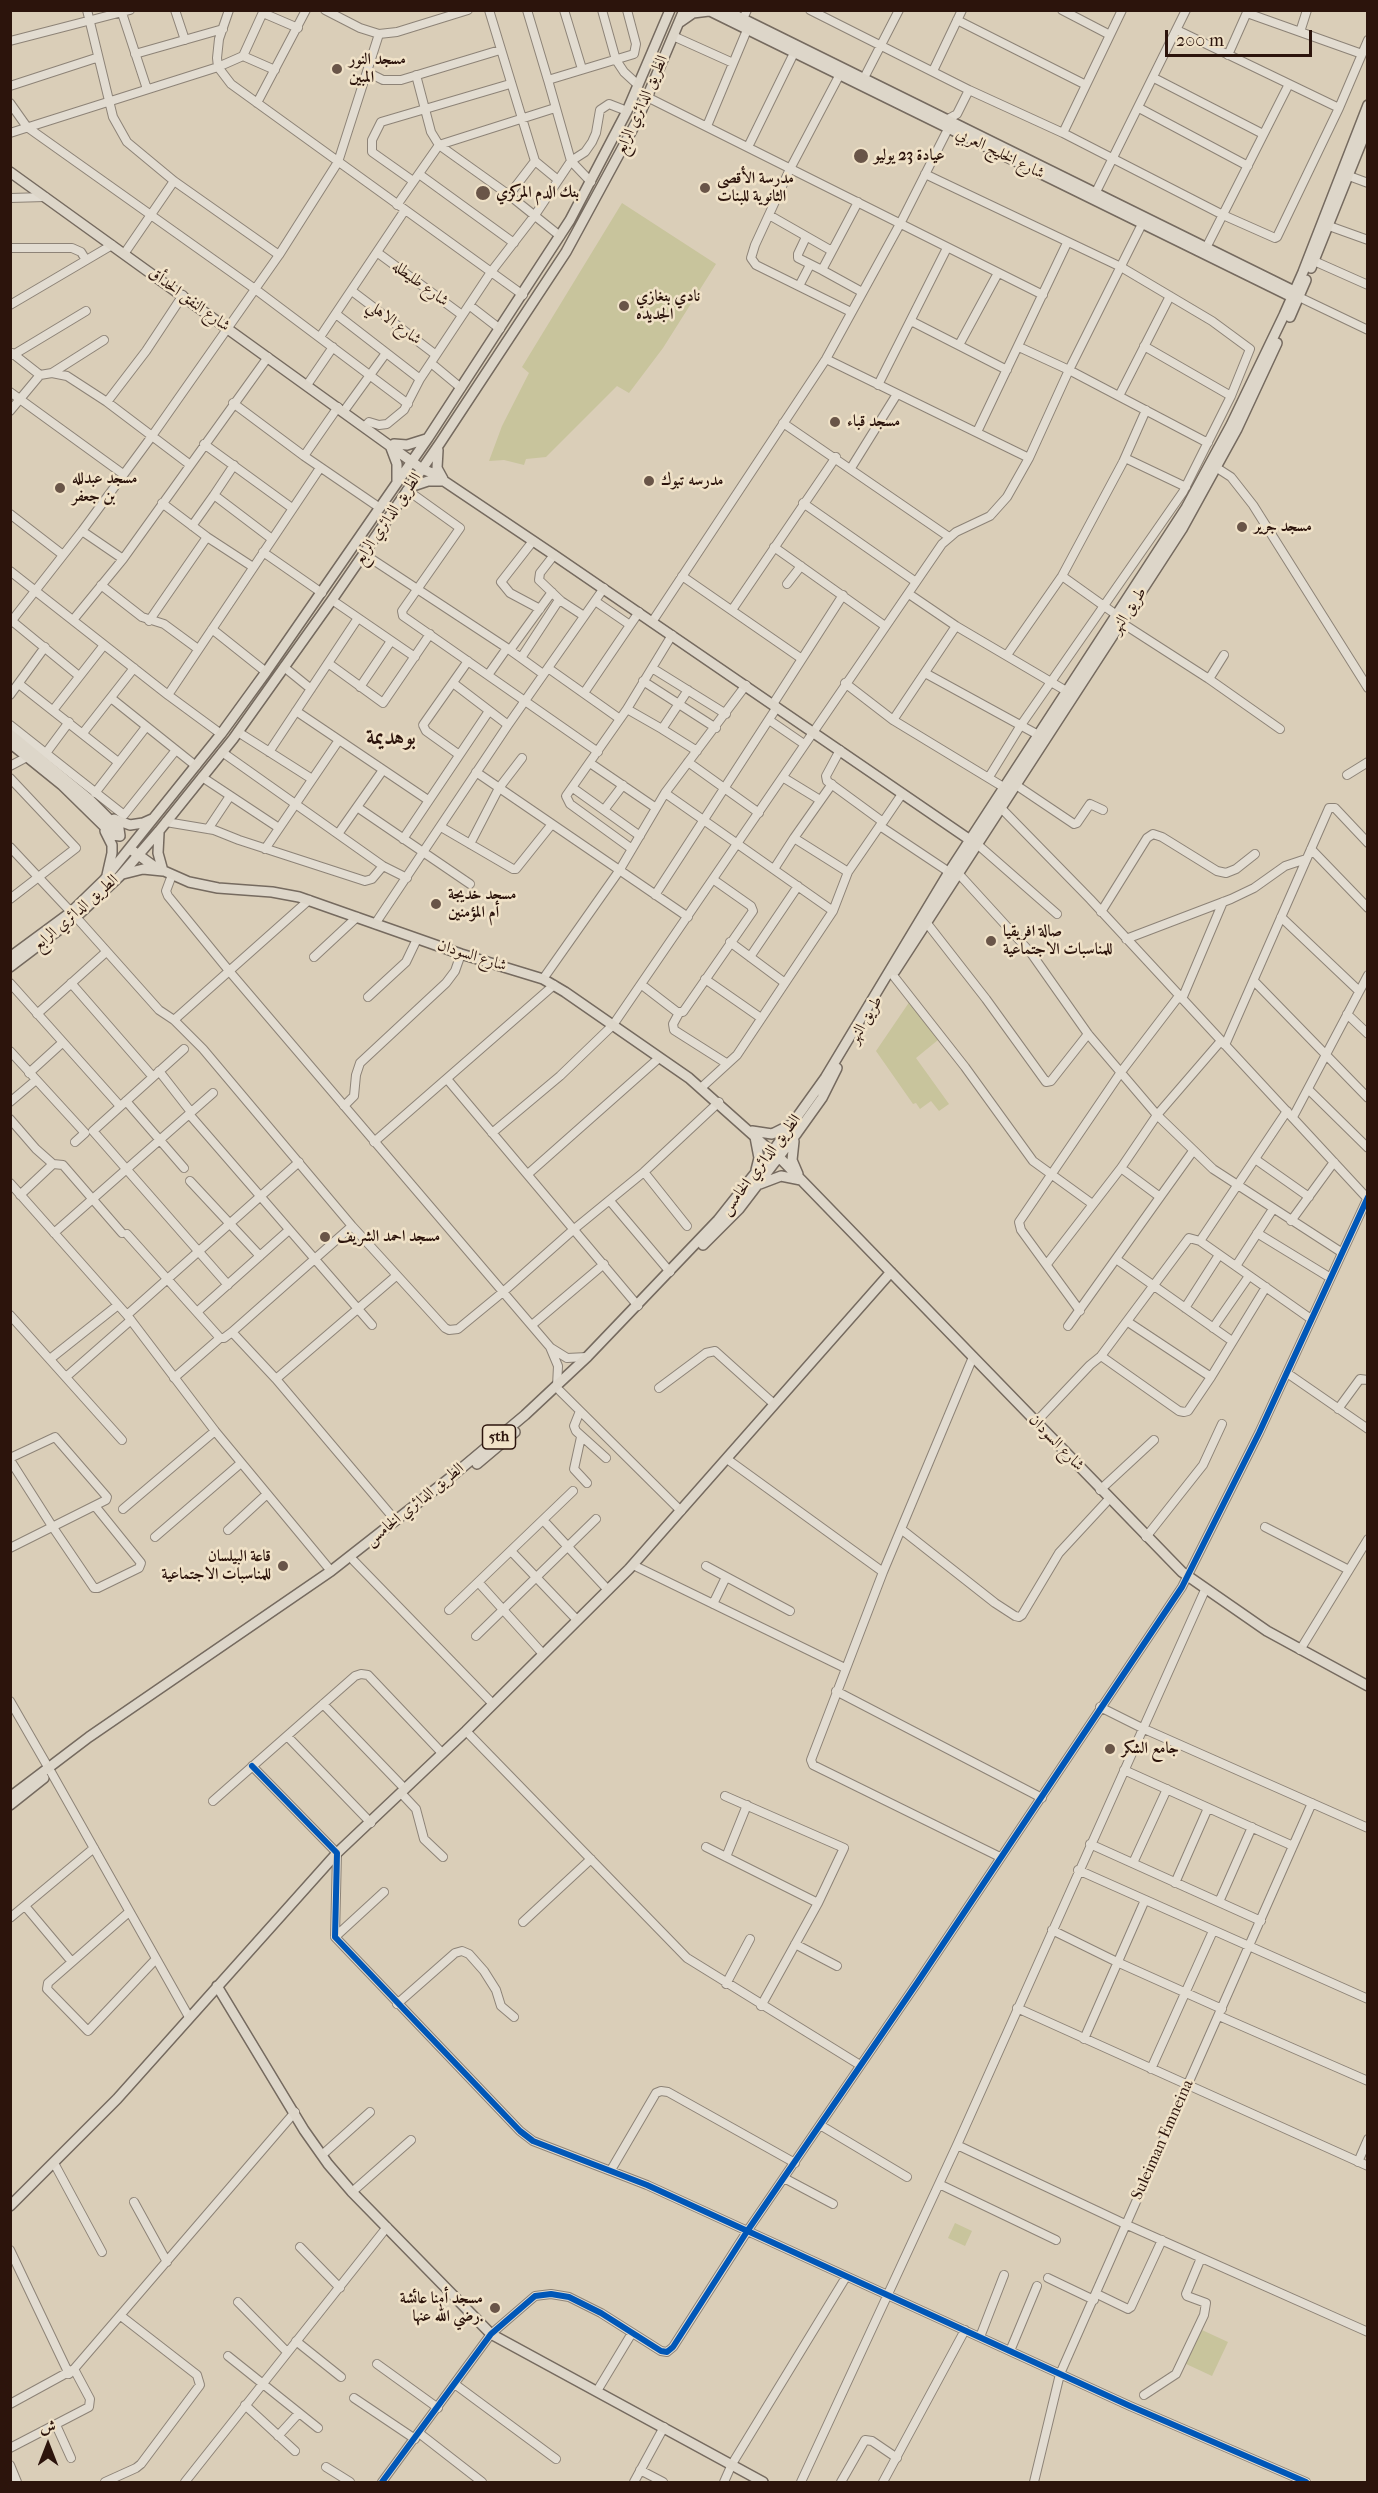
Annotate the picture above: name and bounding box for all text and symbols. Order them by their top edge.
scale bar [1168,18,1315,56]
text: 200 m [1176,30,1224,51]
place label: مسجد النور المبين [349,50,406,88]
street label: الطريق الدائري الرابع [612,52,672,158]
marker: مسجد النور المبين [330,62,344,76]
street label: شارع الخليج العربي [953,124,1047,184]
place label: عيادة 23 يوليو [874,146,945,166]
marker: عيادة 23 يوليو [852,147,870,165]
place label: مدرسة الأقصى الثانوية للبنات [717,169,794,207]
marker: مدرسة الأقصى الثانوية للبنات [698,181,712,195]
place label: بنك الدم المركزي [496,183,579,203]
marker: بنك الدم المركزي [474,184,492,202]
street label: شارع طليطله [388,257,452,311]
street label: شارع النفق الحدأق [144,264,234,336]
place label: نادي بنغازي الجديده [636,287,700,325]
street label: شارع الاهلي [363,296,425,350]
marker: نادي بنغازي الجديده [617,299,631,313]
place label: مسجد قباء [847,412,900,432]
marker: مسجد قباء [828,415,842,429]
place label: مسجد عبدلله بن جعفر [72,469,138,507]
street label: الطريق الدائري الرابع [350,469,426,569]
place label: مدرسه تبوك [661,471,724,491]
marker: مدرسه تبوك [642,474,656,488]
marker: مسجد عبدلله بن جعفر [53,481,67,495]
place label: مسجد جرير [1254,517,1312,537]
marker: مسجد جرير [1235,520,1249,534]
street label: طريق النهر [1107,584,1151,638]
district label: بوهديمة [366,726,416,752]
street label: الطريق الدائري الرابع [29,871,123,955]
place label: مسجد خديجة أم المؤمنين [448,885,516,923]
marker: مسجد خديجة أم المؤمنين [429,897,443,911]
place label: صالة افريقيا للمناسبات الاجتماعية [1003,922,1112,960]
marker: صالة افريقيا للمناسبات الاجتماعية [984,934,998,948]
street label: شارع السودان [435,936,509,976]
street label: طريق النهر [845,993,887,1047]
street label: الطريق الدائري الخامس [717,1111,805,1219]
place label: مسجد احمد الشريف [337,1227,440,1247]
marker: مسجد احمد الشريف [318,1230,332,1244]
street label: شارع السودان [1024,1410,1088,1476]
road number: 5th [482,1425,516,1449]
street label: الطريق الدائري الخامس [362,1459,468,1551]
place label: قاعة البيلسان للمناسبات الاجتماعية [162,1547,271,1585]
marker: قاعة البيلسان للمناسبات الاجتماعية [276,1559,290,1573]
place label: جامع الشكر [1122,1739,1179,1759]
marker: جامع الشكر [1103,1742,1117,1756]
street label: Suleiman Emneina [1128,2077,1198,2203]
place label: مسجد أمنا عائشة رضي الله عنها. [400,2289,483,2327]
marker: مسجد أمنا عائشة رضي الله عنها. [488,2301,502,2315]
north arrow [18,2415,78,2475]
text: ش [40,2417,56,2436]

